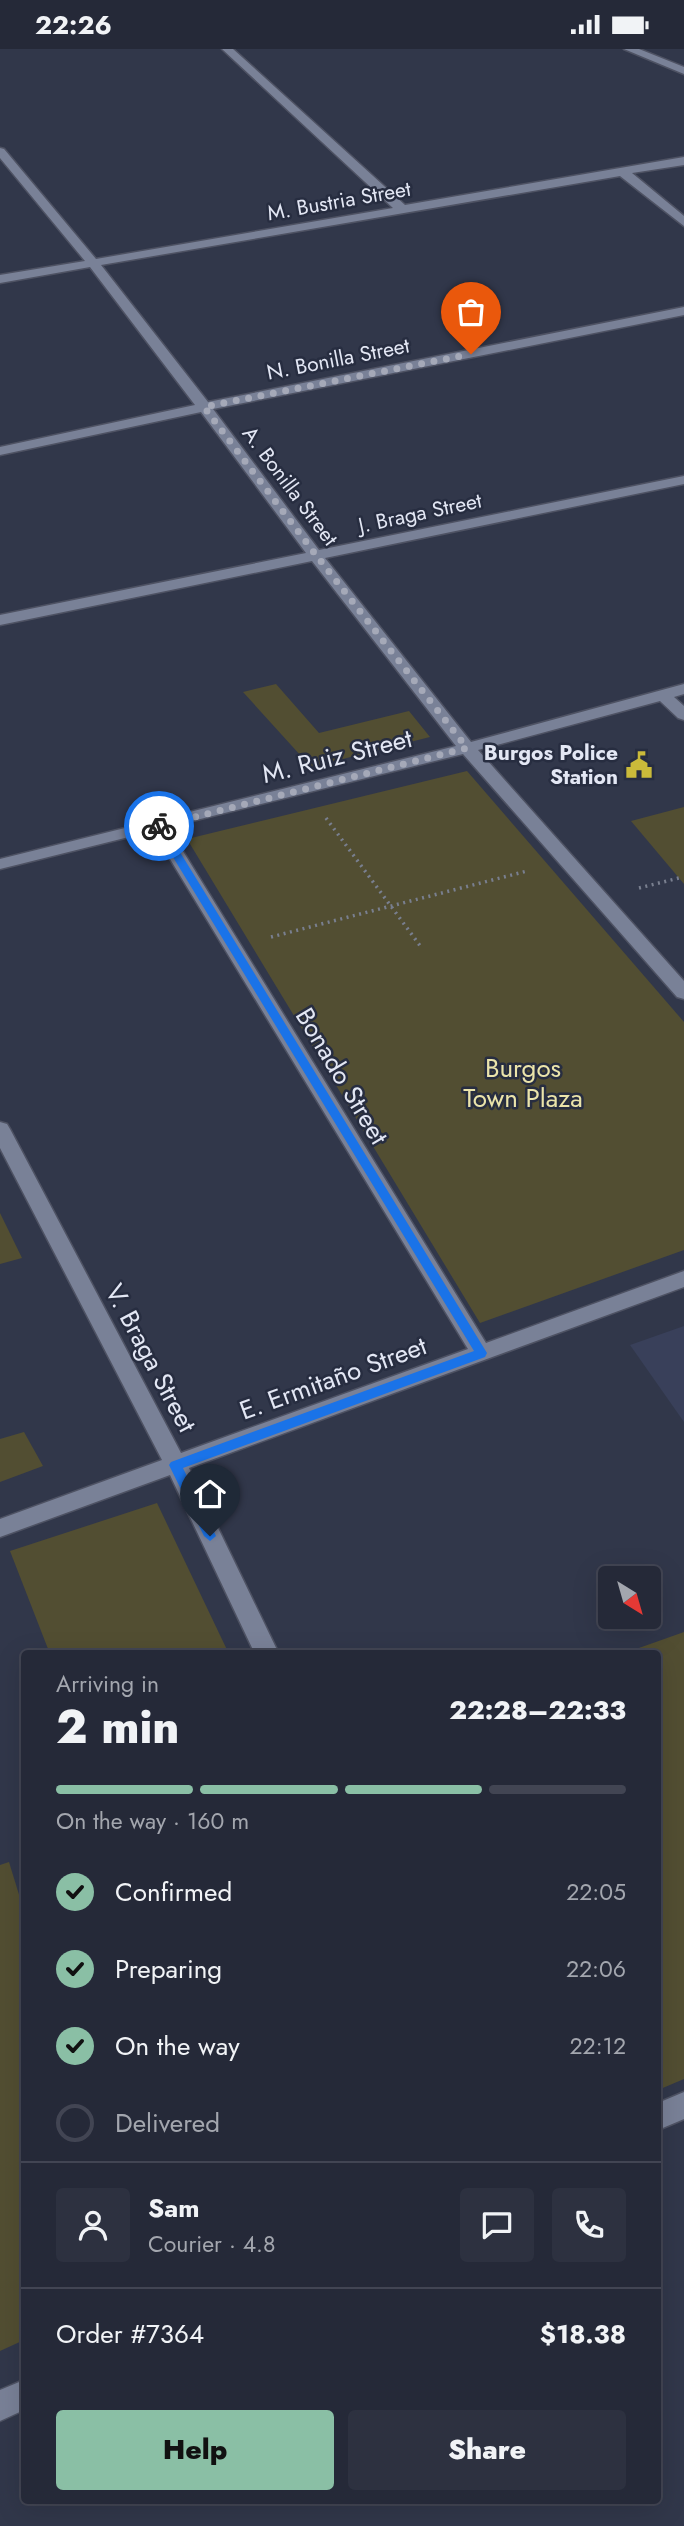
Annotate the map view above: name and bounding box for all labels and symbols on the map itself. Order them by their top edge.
street label: M. Bustria Street [265,174,413,228]
pin [441,282,501,354]
street label: N. Bonilla Street [264,330,412,388]
street label: A. Bonilla Street [235,420,345,552]
street label: J. Braga Street [353,485,484,541]
street label: M. Ruiz Street [258,719,417,793]
place label: Burgos Police Station [484,738,618,792]
public building icon: Burgos Police Station [624,750,654,780]
courier [124,791,194,861]
street label: Bonado Street [286,1000,398,1152]
park label: Burgos Town Plaza [463,1049,583,1117]
street label: V. Braga Street [96,1277,206,1440]
street label: E. Ermitaño Street [234,1326,433,1429]
pin [180,1464,240,1536]
north arrow [598,1566,662,1629]

